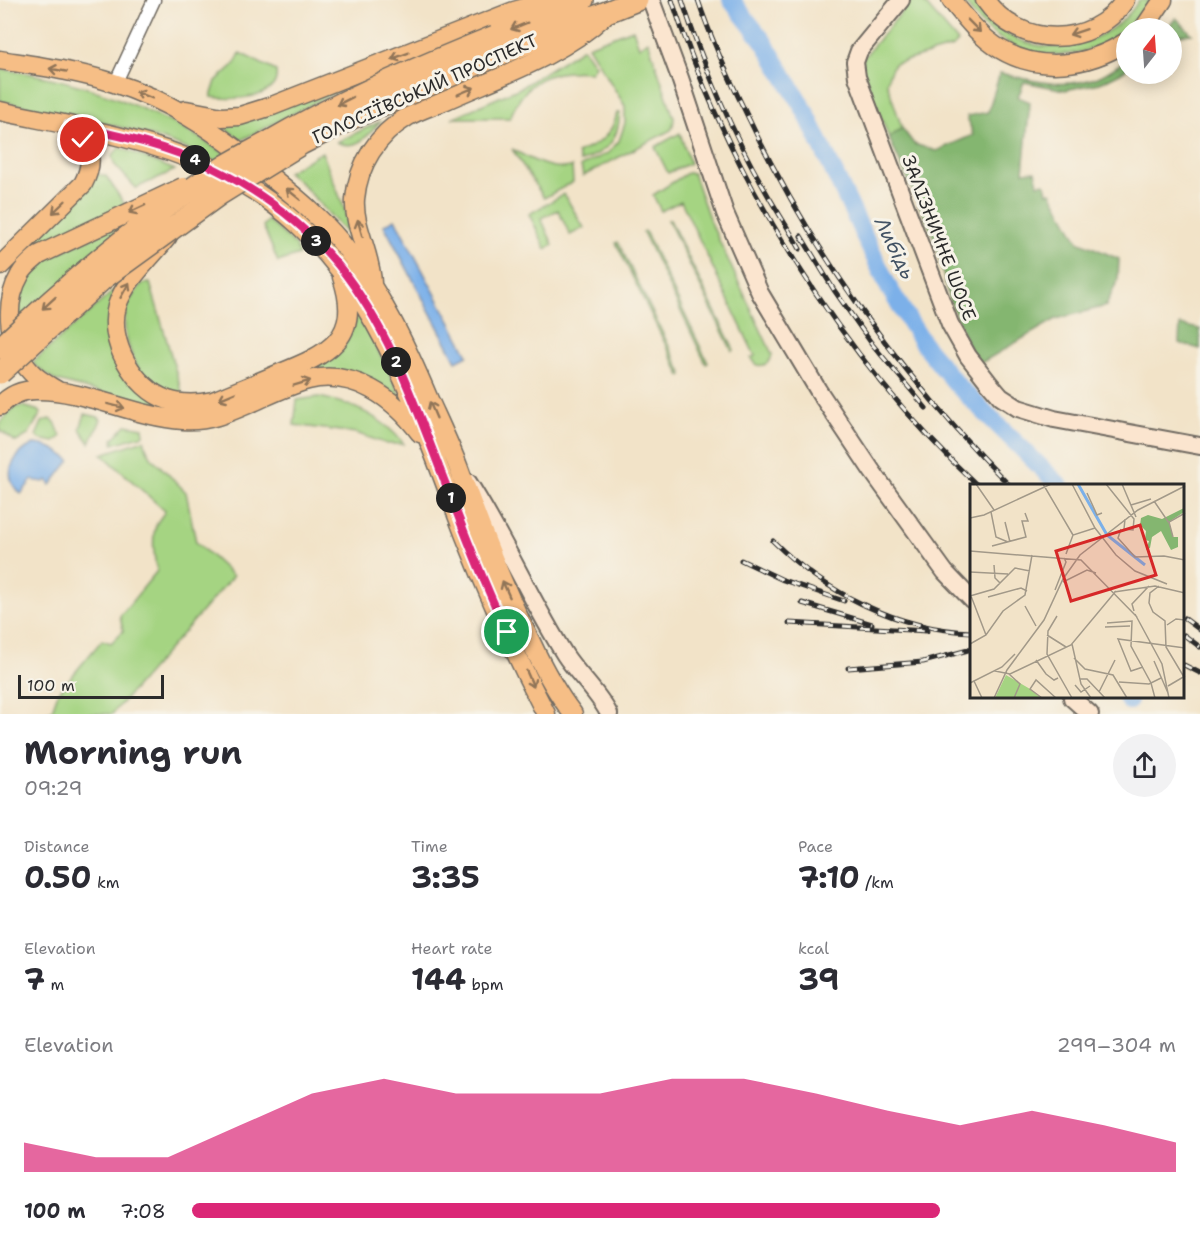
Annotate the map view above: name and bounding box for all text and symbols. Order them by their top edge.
one-way arrow [966,18,981,33]
north arrow [1116,18,1182,84]
map controls [1116,18,1182,84]
one-way arrow [511,21,529,32]
street label: ГОЛОСІЇВСЬКИЙ ПРОСПЕКТ [309,28,541,150]
one-way arrow [1069,28,1088,39]
one-way arrow [391,51,410,62]
one-way arrow [49,64,69,75]
one-way arrow [456,85,474,96]
one-way arrow [135,89,154,100]
one-way arrow [337,95,354,107]
pin [57,114,108,165]
icon: check [66,123,99,156]
pin: 4 [180,145,210,175]
text: 4 [189,149,201,170]
street label: ЗАЛІЗНИЧНЕ ШОСЕ [896,152,982,324]
one-way arrow [285,188,301,201]
one-way arrow [52,200,67,214]
one-way arrow [129,203,147,215]
water label: Либідь [868,212,921,283]
one-way arrow [353,219,365,238]
pin: 3 [301,226,331,256]
text: 3 [310,230,322,251]
one-way arrow [120,282,132,299]
one-way arrow [41,296,56,310]
pin: 2 [381,347,411,377]
text: 2 [390,351,402,372]
one-way arrow [292,377,311,388]
one-way arrow [219,391,237,402]
one-way arrow [106,400,125,412]
one-way arrow [427,401,439,419]
pin: 1 [436,483,466,513]
inset map [970,484,1185,699]
text: 1 [447,487,455,508]
one-way arrow [499,581,511,599]
pin [481,606,532,657]
icon: arrive [490,615,523,648]
one-way arrow [524,670,536,688]
scale bar [18,672,164,700]
text: 100 m [27,675,75,696]
text: Morning run [24,730,242,775]
button: share [1113,734,1176,797]
text: 09:29 [24,775,82,801]
text: Distance [24,836,90,857]
text: Time [411,836,448,857]
text: Pace [798,836,833,857]
text: 0.50 [24,857,91,898]
text: 3:35 [411,857,480,898]
text: 7:10 [798,857,860,898]
text: km [91,872,120,893]
text: /km [860,872,894,893]
text: Elevation [24,938,96,959]
text: Heart rate [411,938,493,959]
text: kcal [798,938,829,959]
text: 7 [24,959,45,1000]
text: 144 [411,959,466,1000]
text: 39 [798,959,839,1000]
text: m [45,974,64,995]
text: bpm [466,974,504,995]
text: Elevation [24,1032,114,1058]
text: 299–304 m [1057,1032,1176,1058]
text: 100 m [24,1198,86,1224]
text: 7:08 [120,1198,166,1224]

